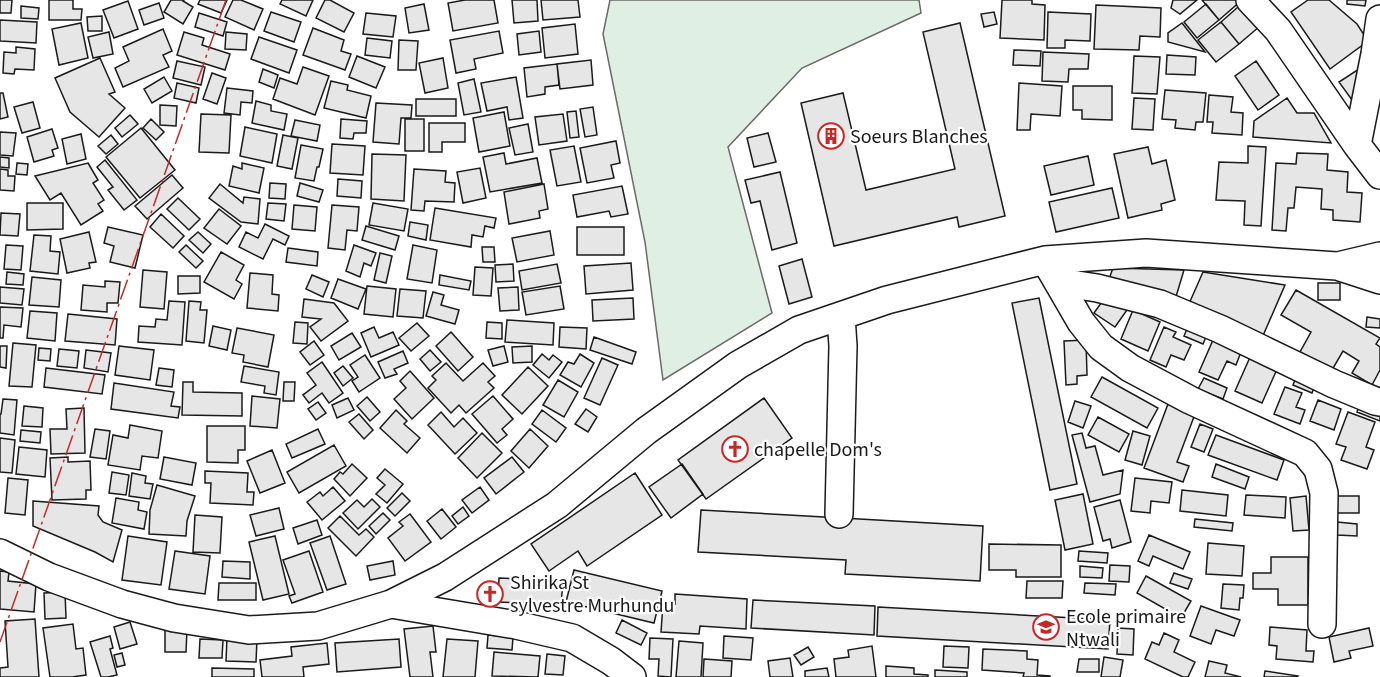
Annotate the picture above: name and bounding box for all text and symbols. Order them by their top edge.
building icon: Soeurs Blanches [816,121,846,151]
place label: Soeurs Blanches [850,123,988,151]
church icon: chapelle Dom's [720,434,750,464]
place label: chapelle Dom's [754,436,882,464]
place label: Shirika St sylvestre Murhundu [510,569,674,620]
church icon: Shirika St sylvestre Murhundu [475,579,505,609]
place label: Ecole primaire Ntwali [1066,603,1186,654]
school or university icon: Ecole primaire Ntwali [1031,612,1061,642]

